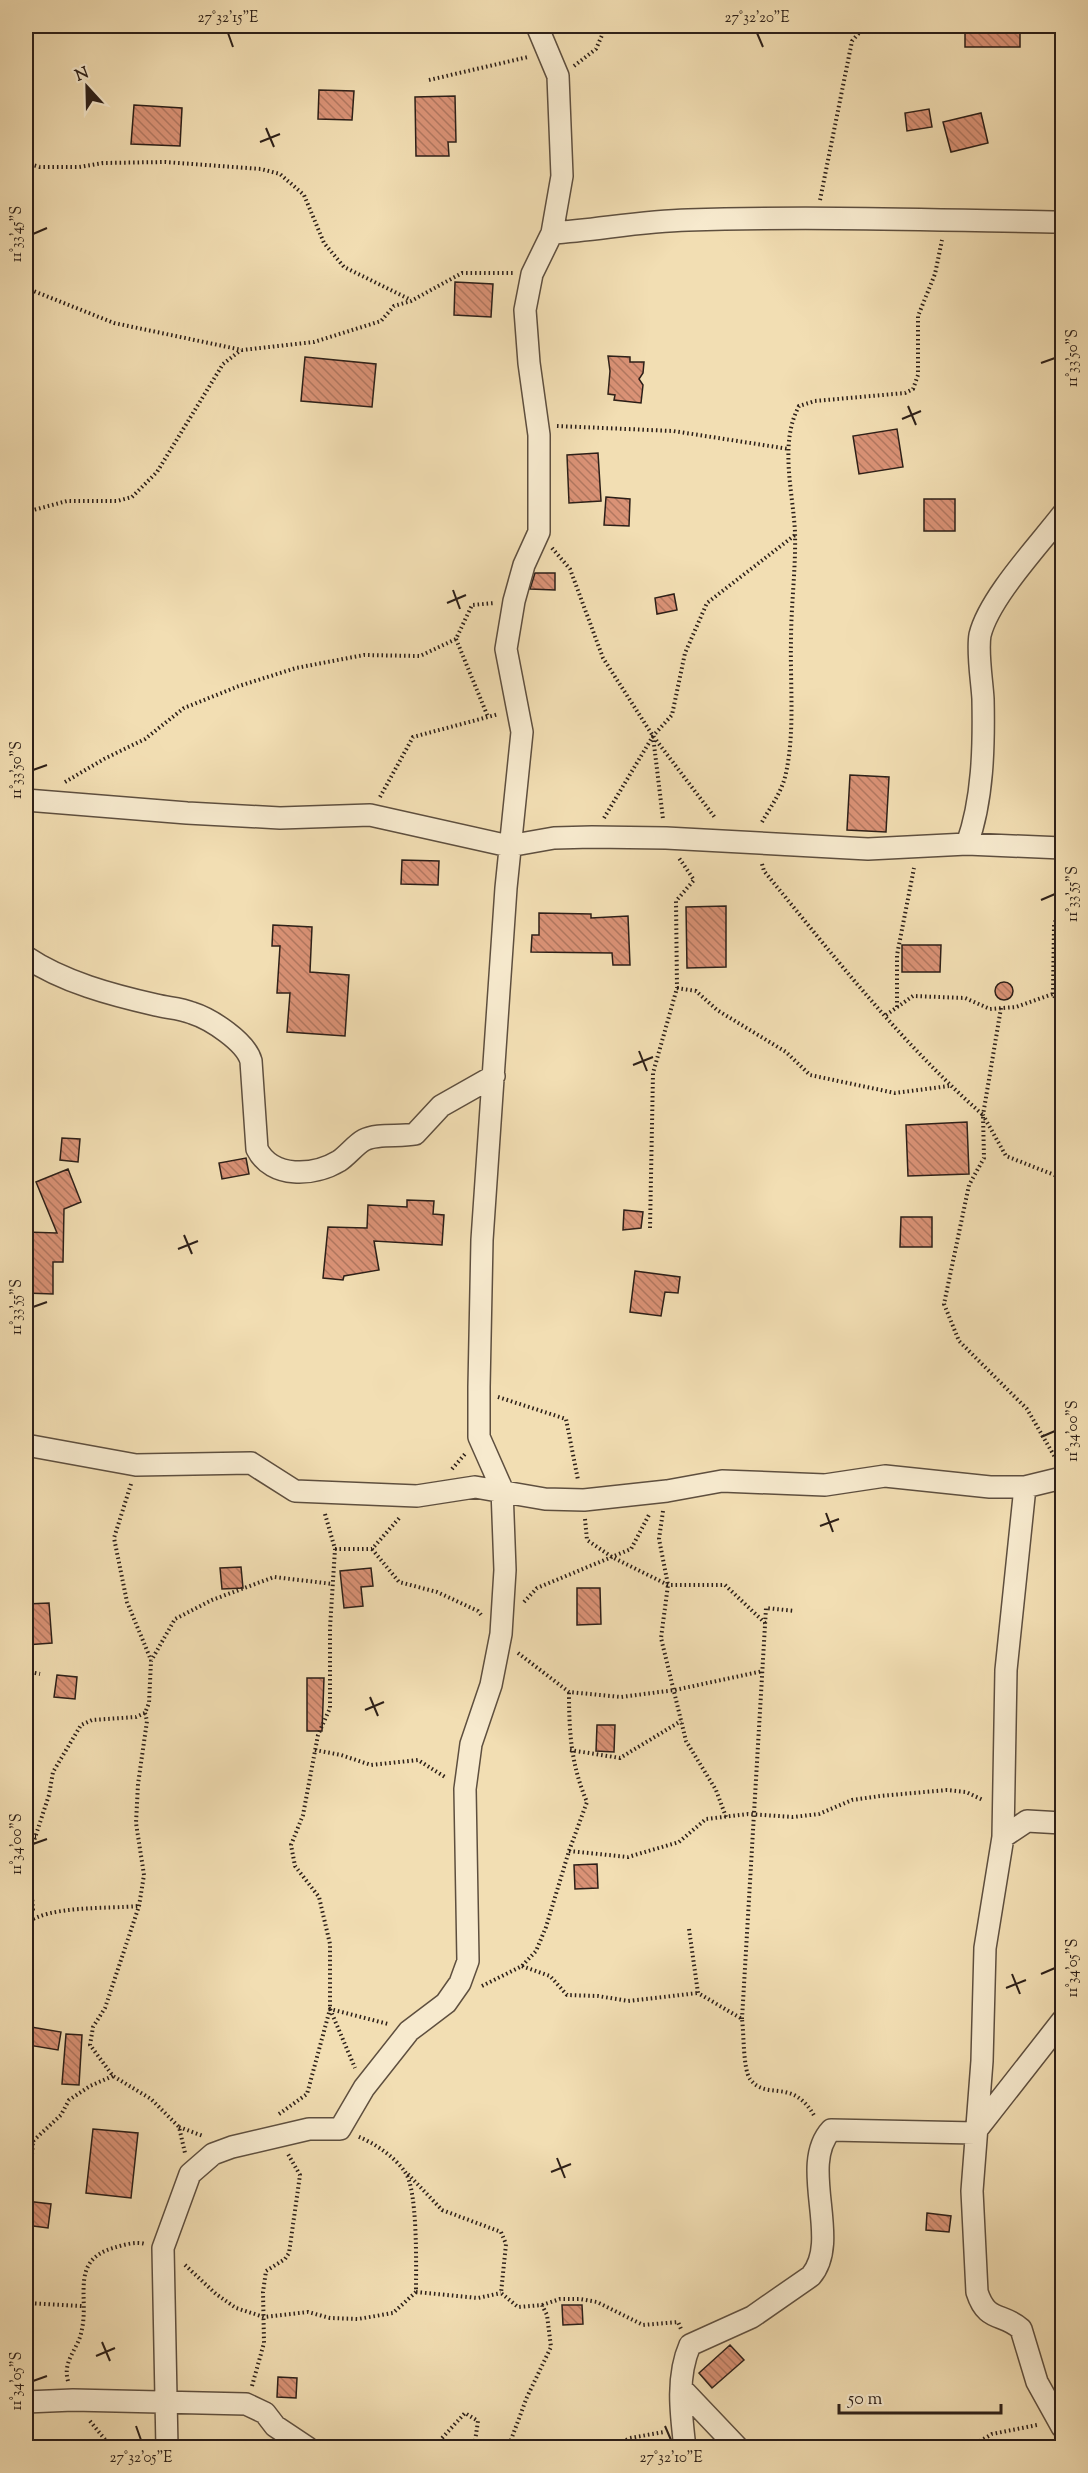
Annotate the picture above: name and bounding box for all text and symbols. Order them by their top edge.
text: 27°32'15"E [198,8,258,29]
text: 27°32'20"E [724,8,790,29]
north arrow [57,57,117,117]
text: N [72,62,93,88]
text: 11°33'45"S [7,206,28,262]
text: 11°33'50"S [1063,329,1084,387]
text: 11°33'50"S [7,741,28,799]
text: 11°33'55"S [1063,866,1084,922]
text: 11°33'55"S [7,1279,28,1335]
text: 11°34'00"S [1063,1400,1084,1462]
text: 11°34'00"S [7,1813,28,1875]
text: 11°34'05"S [1063,1938,1084,1998]
text: 11°34'05"S [7,2351,28,2411]
scale bar [839,2377,1001,2415]
text: 50 m [847,2387,883,2413]
text: 27°32'05"E [110,2448,172,2469]
text: 27°32'10"E [639,2448,703,2469]

